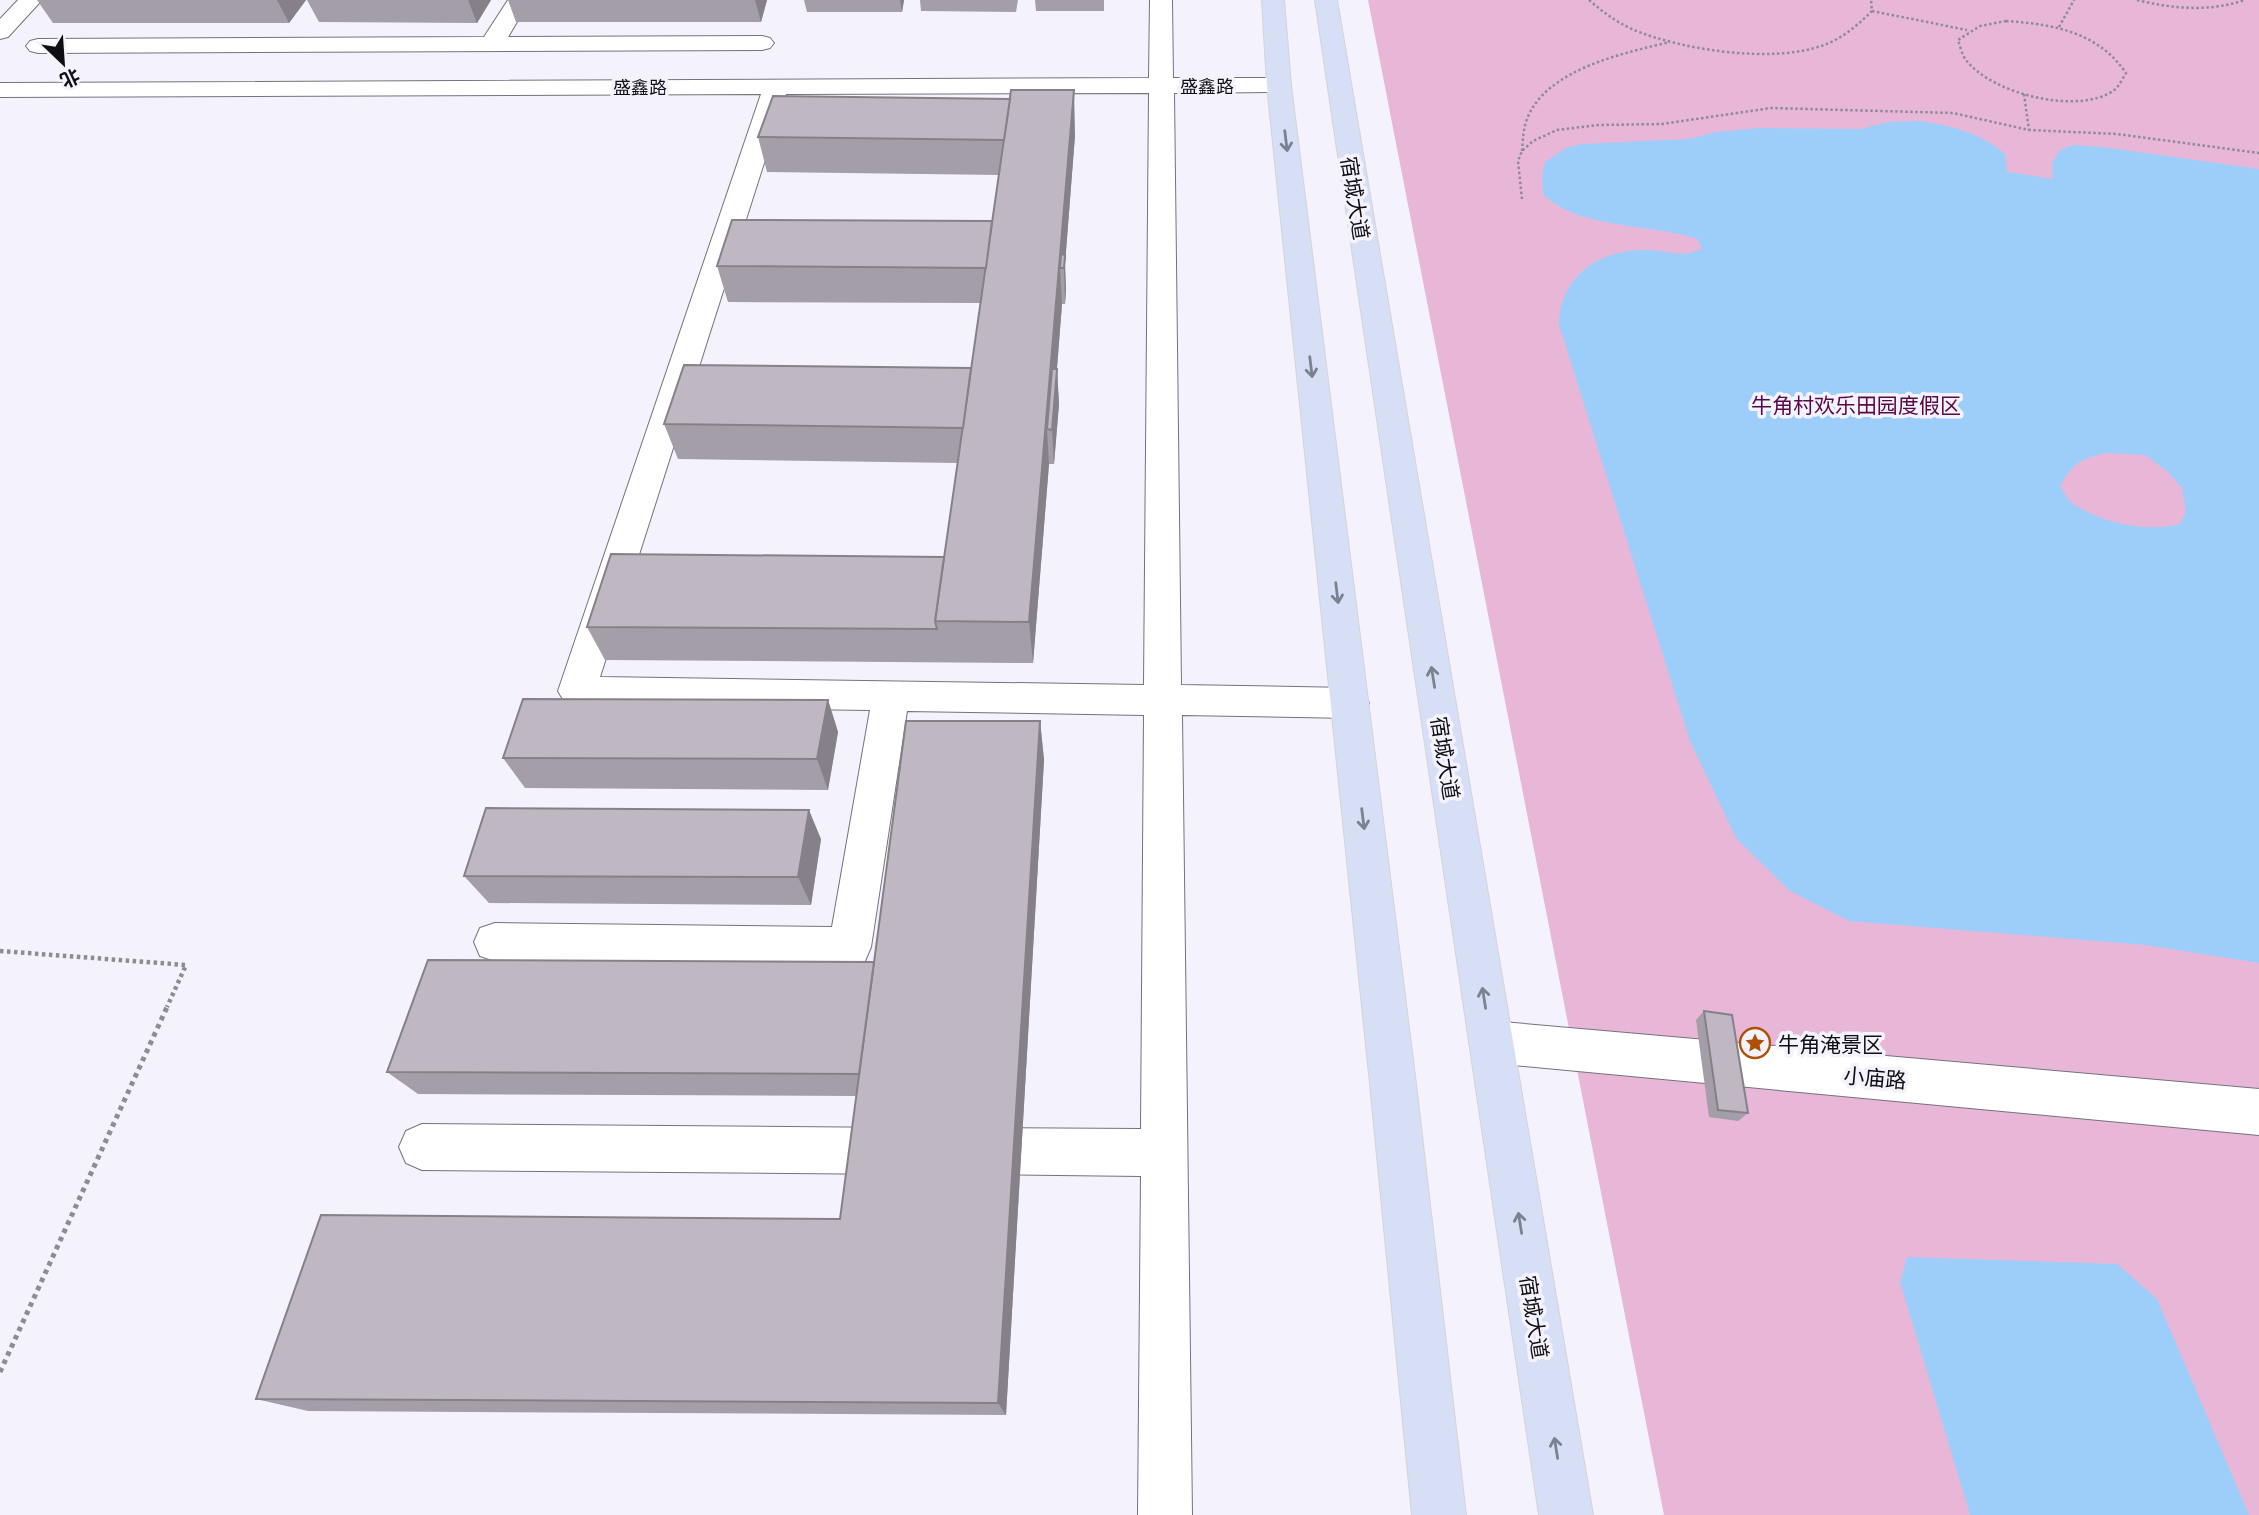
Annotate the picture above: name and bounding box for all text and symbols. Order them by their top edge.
north arrow [28,28,98,98]
text: 北 [57,64,84,93]
street label: 盛鑫路 [1180,75,1234,97]
street label: 盛鑫路 [613,76,667,98]
one-way arrow [1279,129,1292,152]
street label: 宿城大道 [1337,155,1375,241]
one-way arrow [1305,355,1318,378]
park label: 牛角村欢乐田园度假区 [1751,392,1961,417]
one-way arrow [1331,581,1344,604]
one-way arrow [1426,666,1439,689]
street label: 宿城大道 [1427,715,1465,801]
one-way arrow [1357,807,1370,830]
one-way arrow [1477,987,1490,1010]
place icon: 牛角淹景区 [1738,1026,1772,1060]
place label: 牛角淹景区 [1778,1031,1883,1056]
street label: 小庙路 [1843,1062,1907,1092]
one-way arrow [1513,1212,1526,1235]
street label: 宿城大道 [1516,1274,1554,1360]
one-way arrow [1549,1437,1562,1460]

